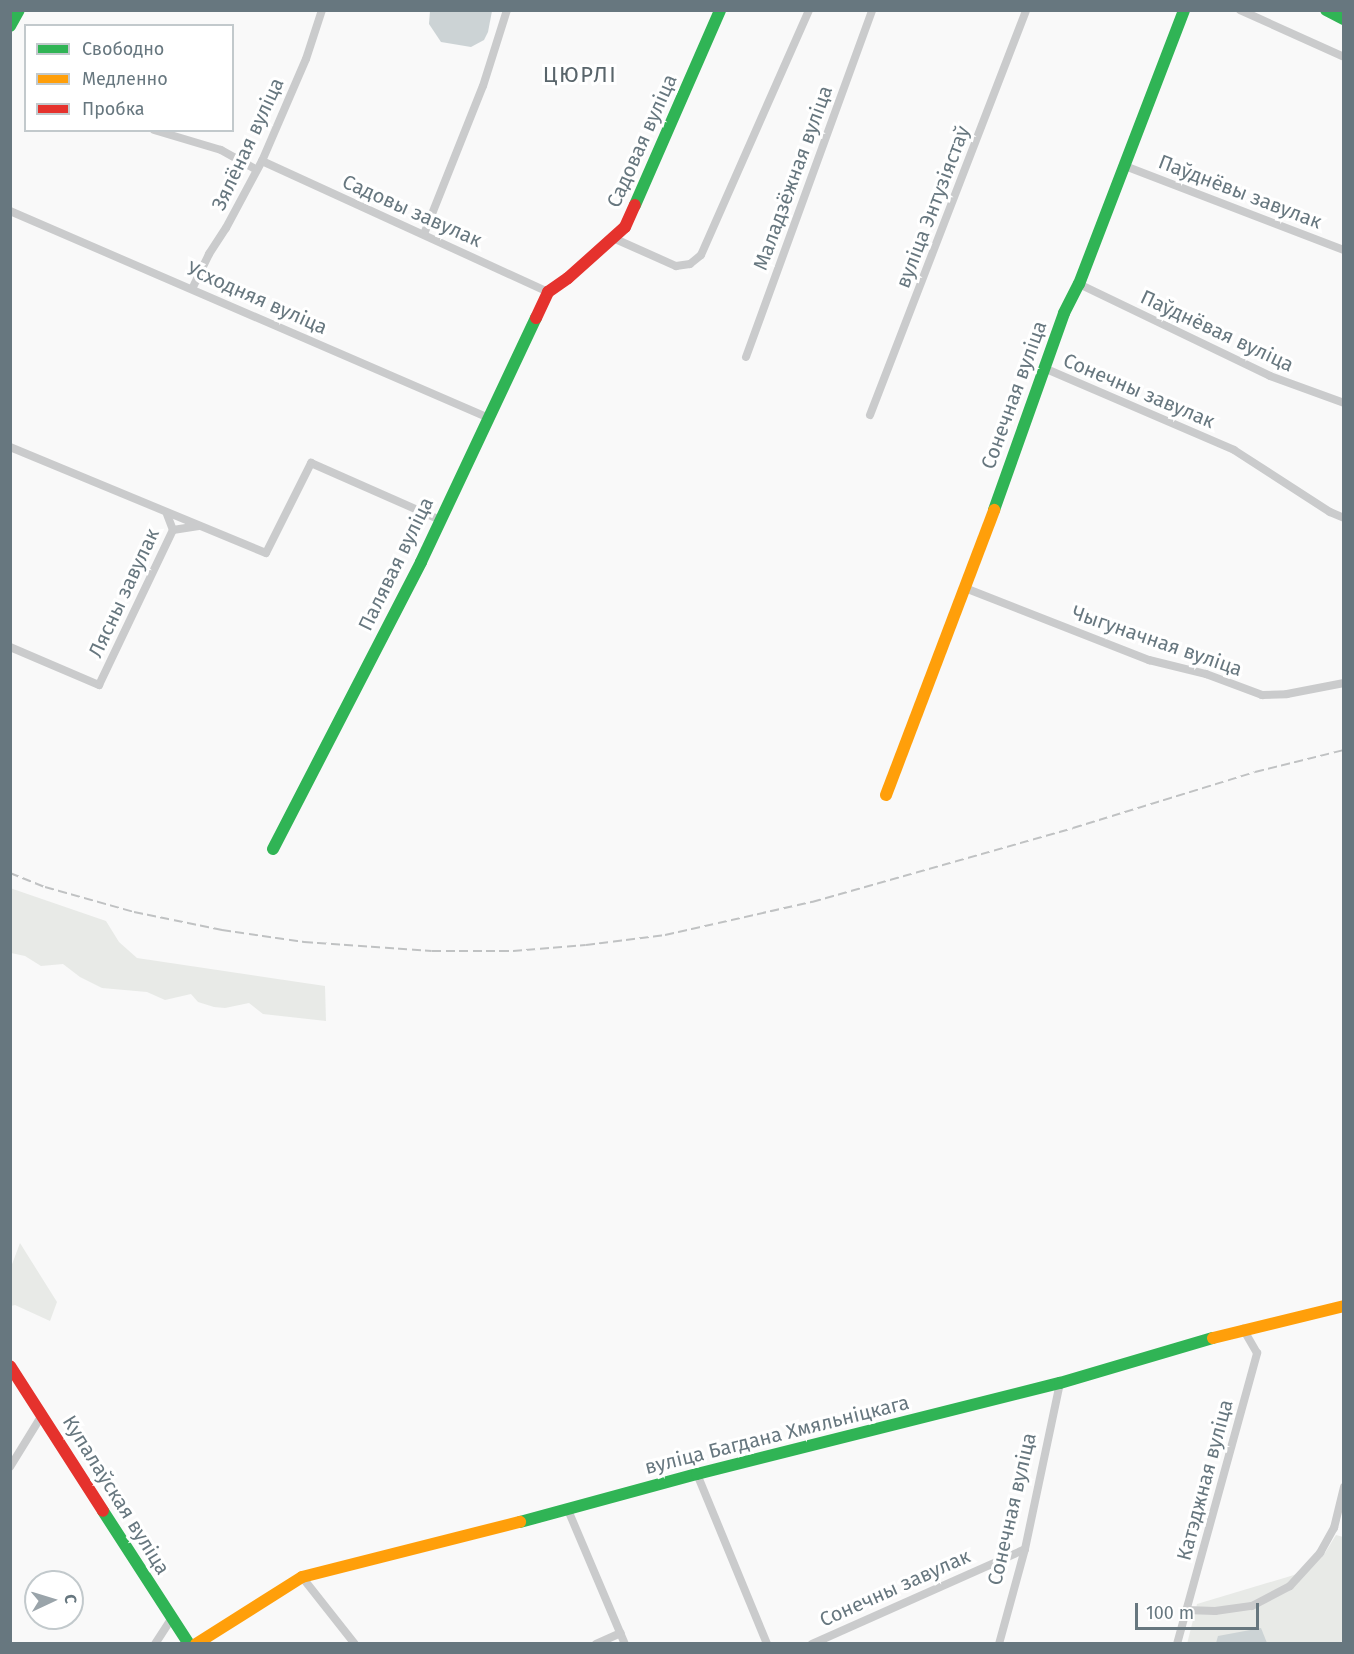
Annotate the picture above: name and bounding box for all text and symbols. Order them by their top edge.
legend [24,24,234,132]
text: Свободно [82,38,164,60]
district label: ЦЮРЛІ [543,62,617,88]
text: Медленно [82,68,168,90]
street label: Садовая вуліца [602,71,682,211]
street label: Зялёная вуліца [207,74,289,214]
street label: Маладзёжная вуліца [748,83,838,273]
text: Пробка [82,98,145,120]
street label: вуліца Энтузіястаў [891,123,975,291]
street label: Паўднёвы завулак [1155,150,1325,234]
street label: Садовы завулак [339,170,485,252]
street label: Усходняя вуліца [183,256,331,340]
street label: Паўднёвая вуліца [1137,285,1297,377]
street label: Сонечная вуліца [976,318,1052,472]
street label: Сонечны завулак [1060,348,1218,434]
street label: Палявая вуліца [353,493,439,635]
street label: Лясны завулак [84,525,164,661]
street label: Чыгуначная вуліца [1069,601,1245,681]
street label: вуліца Багдана Хмяльніцкага [642,1390,912,1480]
street label: Катэджная вуліца [1172,1397,1238,1563]
street label: Купалаўская вуліца [57,1411,175,1579]
street label: Сонечная вуліца [983,1430,1041,1588]
street label: Сонечны завулак [816,1544,974,1632]
north arrow [24,1570,84,1630]
scale bar [1138,1591,1262,1629]
text: С [61,1594,80,1604]
text: 100 m [1146,1602,1194,1624]

